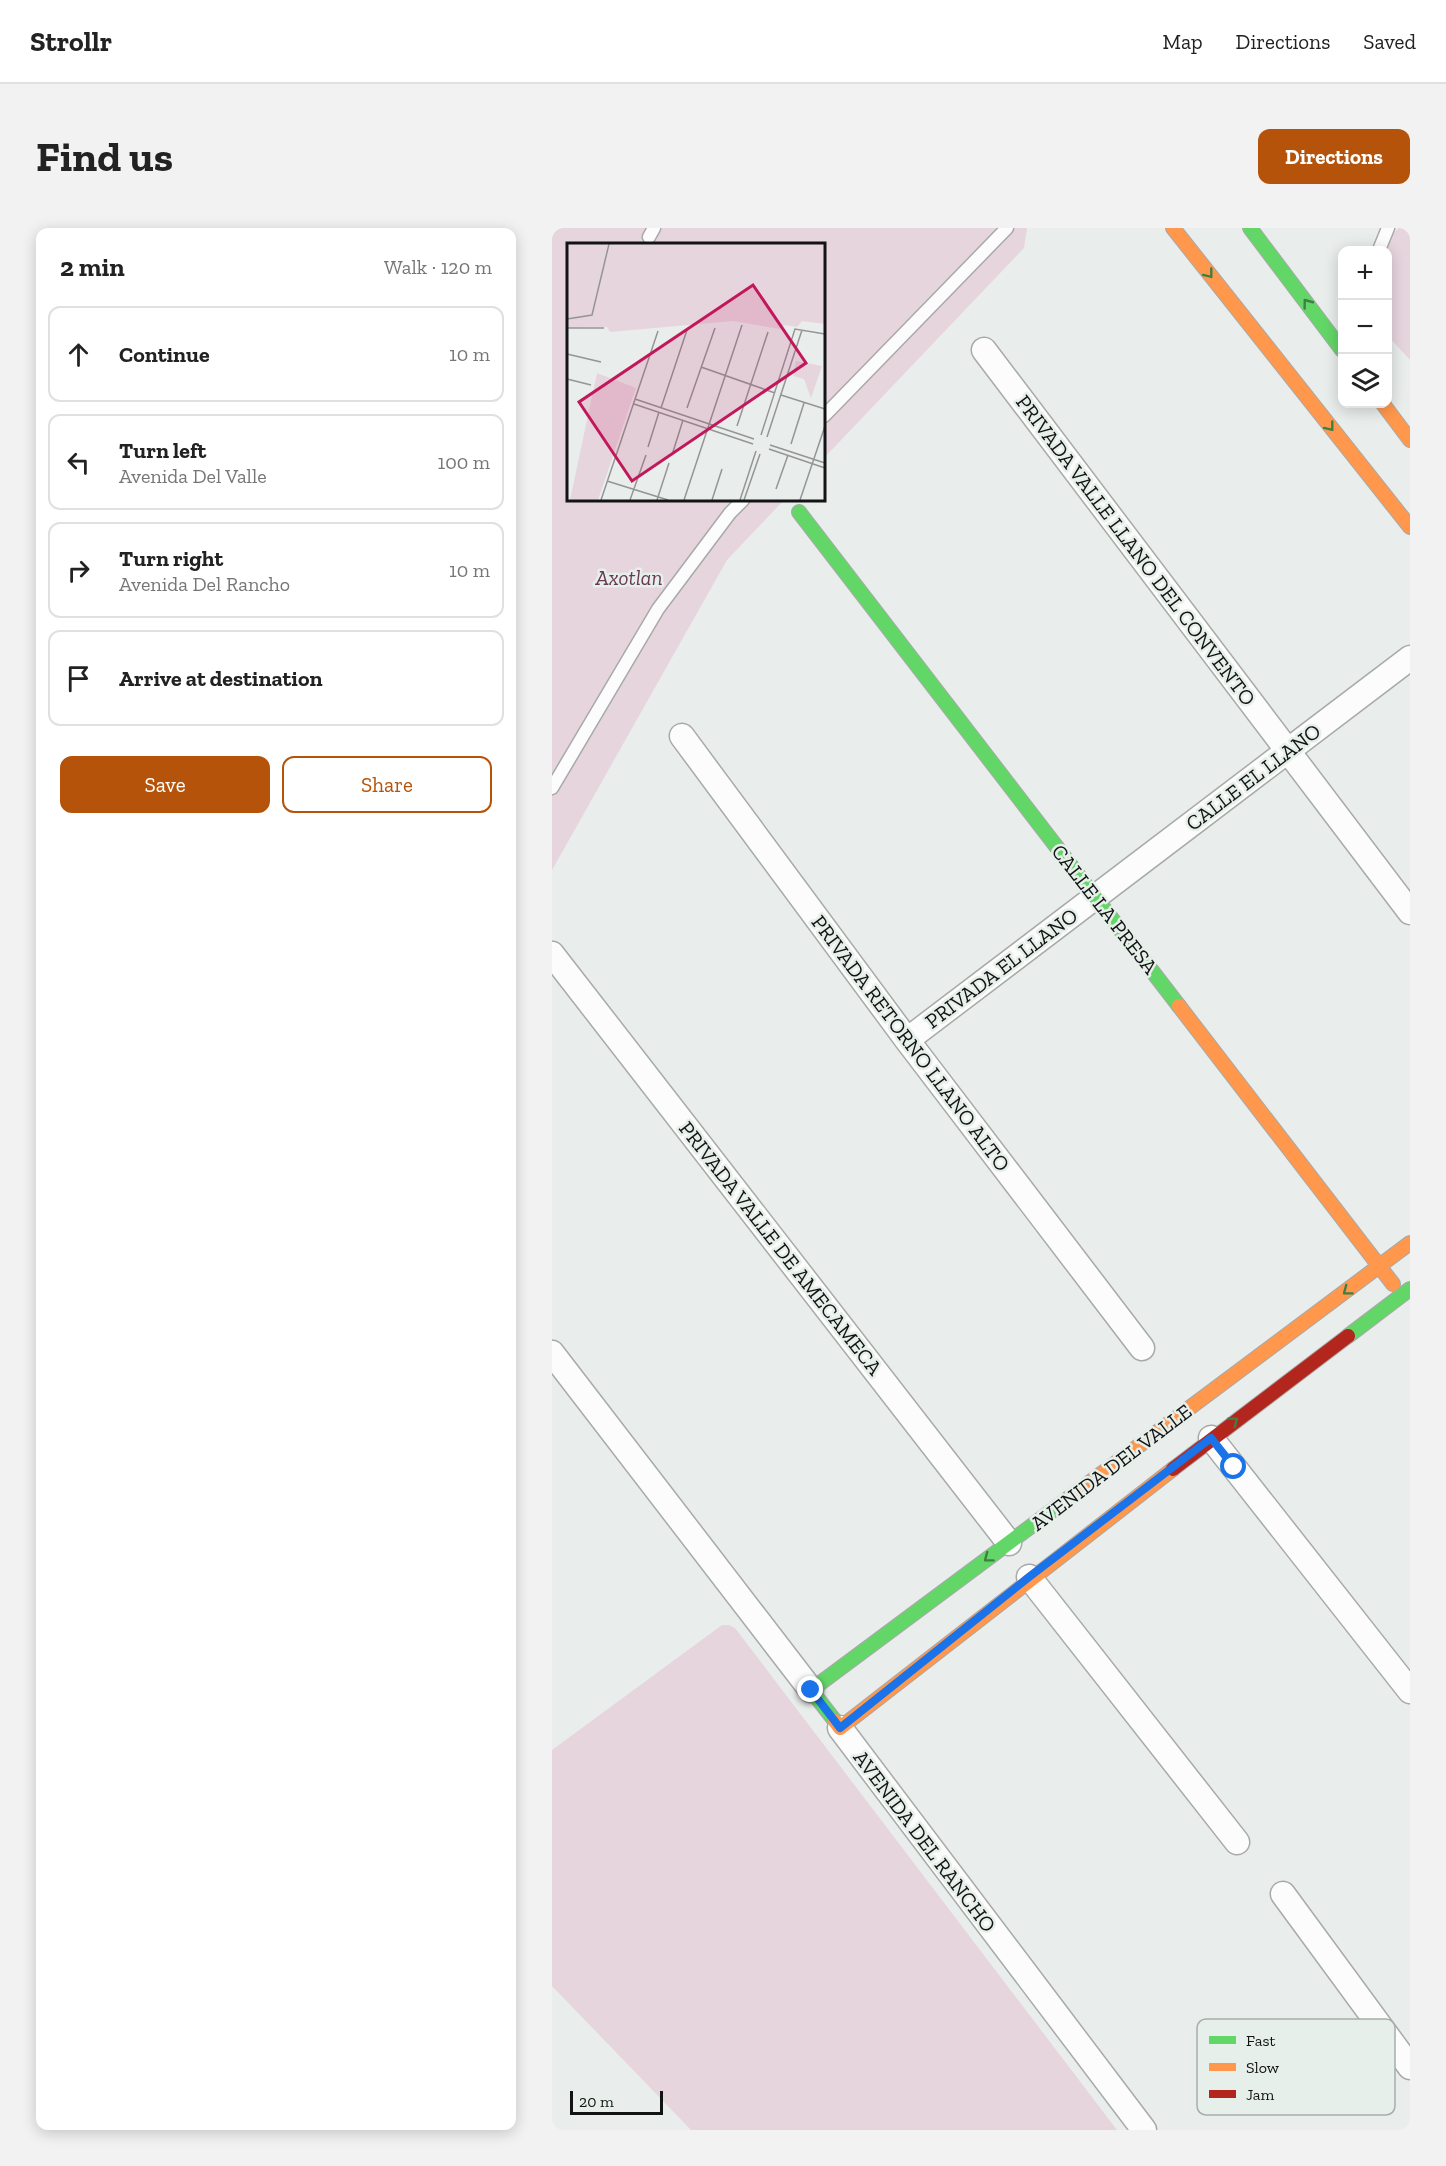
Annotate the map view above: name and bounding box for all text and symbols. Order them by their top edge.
text: Strollr [30,25,112,58]
text: Map [1163,29,1203,54]
text: Directions [1236,29,1330,54]
text: Saved [1363,29,1416,54]
button: Directions [1258,129,1410,184]
text: Find us [36,131,173,182]
inset map [567,243,825,501]
map controls [1338,246,1392,408]
button: + [1338,246,1392,300]
text: 2 min [60,251,125,283]
text: Walk · 120 m [384,255,492,279]
one-way arrow [1202,267,1213,278]
one-way arrow [1303,299,1314,310]
button: − [1338,300,1392,354]
icon: ahead [62,338,95,371]
text: Continue [119,341,210,368]
text: 10 m [449,342,490,366]
button: layers [1338,354,1392,408]
street label: PRIVADA VALLE LLANO DEL CONVENTO [1011,390,1261,710]
one-way arrow [1323,420,1334,431]
text: Turn left [119,437,206,464]
icon: left [62,446,95,479]
text: 100 m [437,450,490,474]
text: Avenida Del Valle [119,464,267,488]
text: Turn right [119,545,223,572]
icon: right [62,554,95,587]
text: 10 m [449,558,490,582]
park label: Axotlan [595,565,662,590]
text: Avenida Del Rancho [119,572,290,596]
icon: arrive [62,662,95,695]
text: Arrive at destination [119,665,322,692]
street label: CALLE EL LLANO [1181,718,1325,836]
button: Save [60,756,270,813]
button: Share [282,756,492,813]
street label: CALLE LA PRESA [1047,839,1164,979]
street label: PRIVADA EL LLANO [920,903,1082,1033]
street label: PRIVADA RETORNO LLANO ALTO [806,910,1016,1176]
street label: PRIVADA VALLE DE AMECAMECA [674,1116,888,1380]
one-way arrow [1342,1284,1353,1295]
street label: AVENIDA DEL VALLE [1026,1398,1196,1536]
one-way arrow [1227,1417,1238,1428]
route start [1220,1453,1246,1479]
one-way arrow [984,1551,995,1562]
route end [797,1676,823,1702]
street label: AVENIDA DEL RANCHO [848,1745,1002,1937]
legend [1197,2019,1395,2115]
text: Fast [1246,2031,1275,2050]
text: Slow [1246,2058,1280,2077]
text: Jam [1246,2085,1275,2104]
scale bar [570,2088,663,2116]
text: 20 m [579,2092,614,2111]

